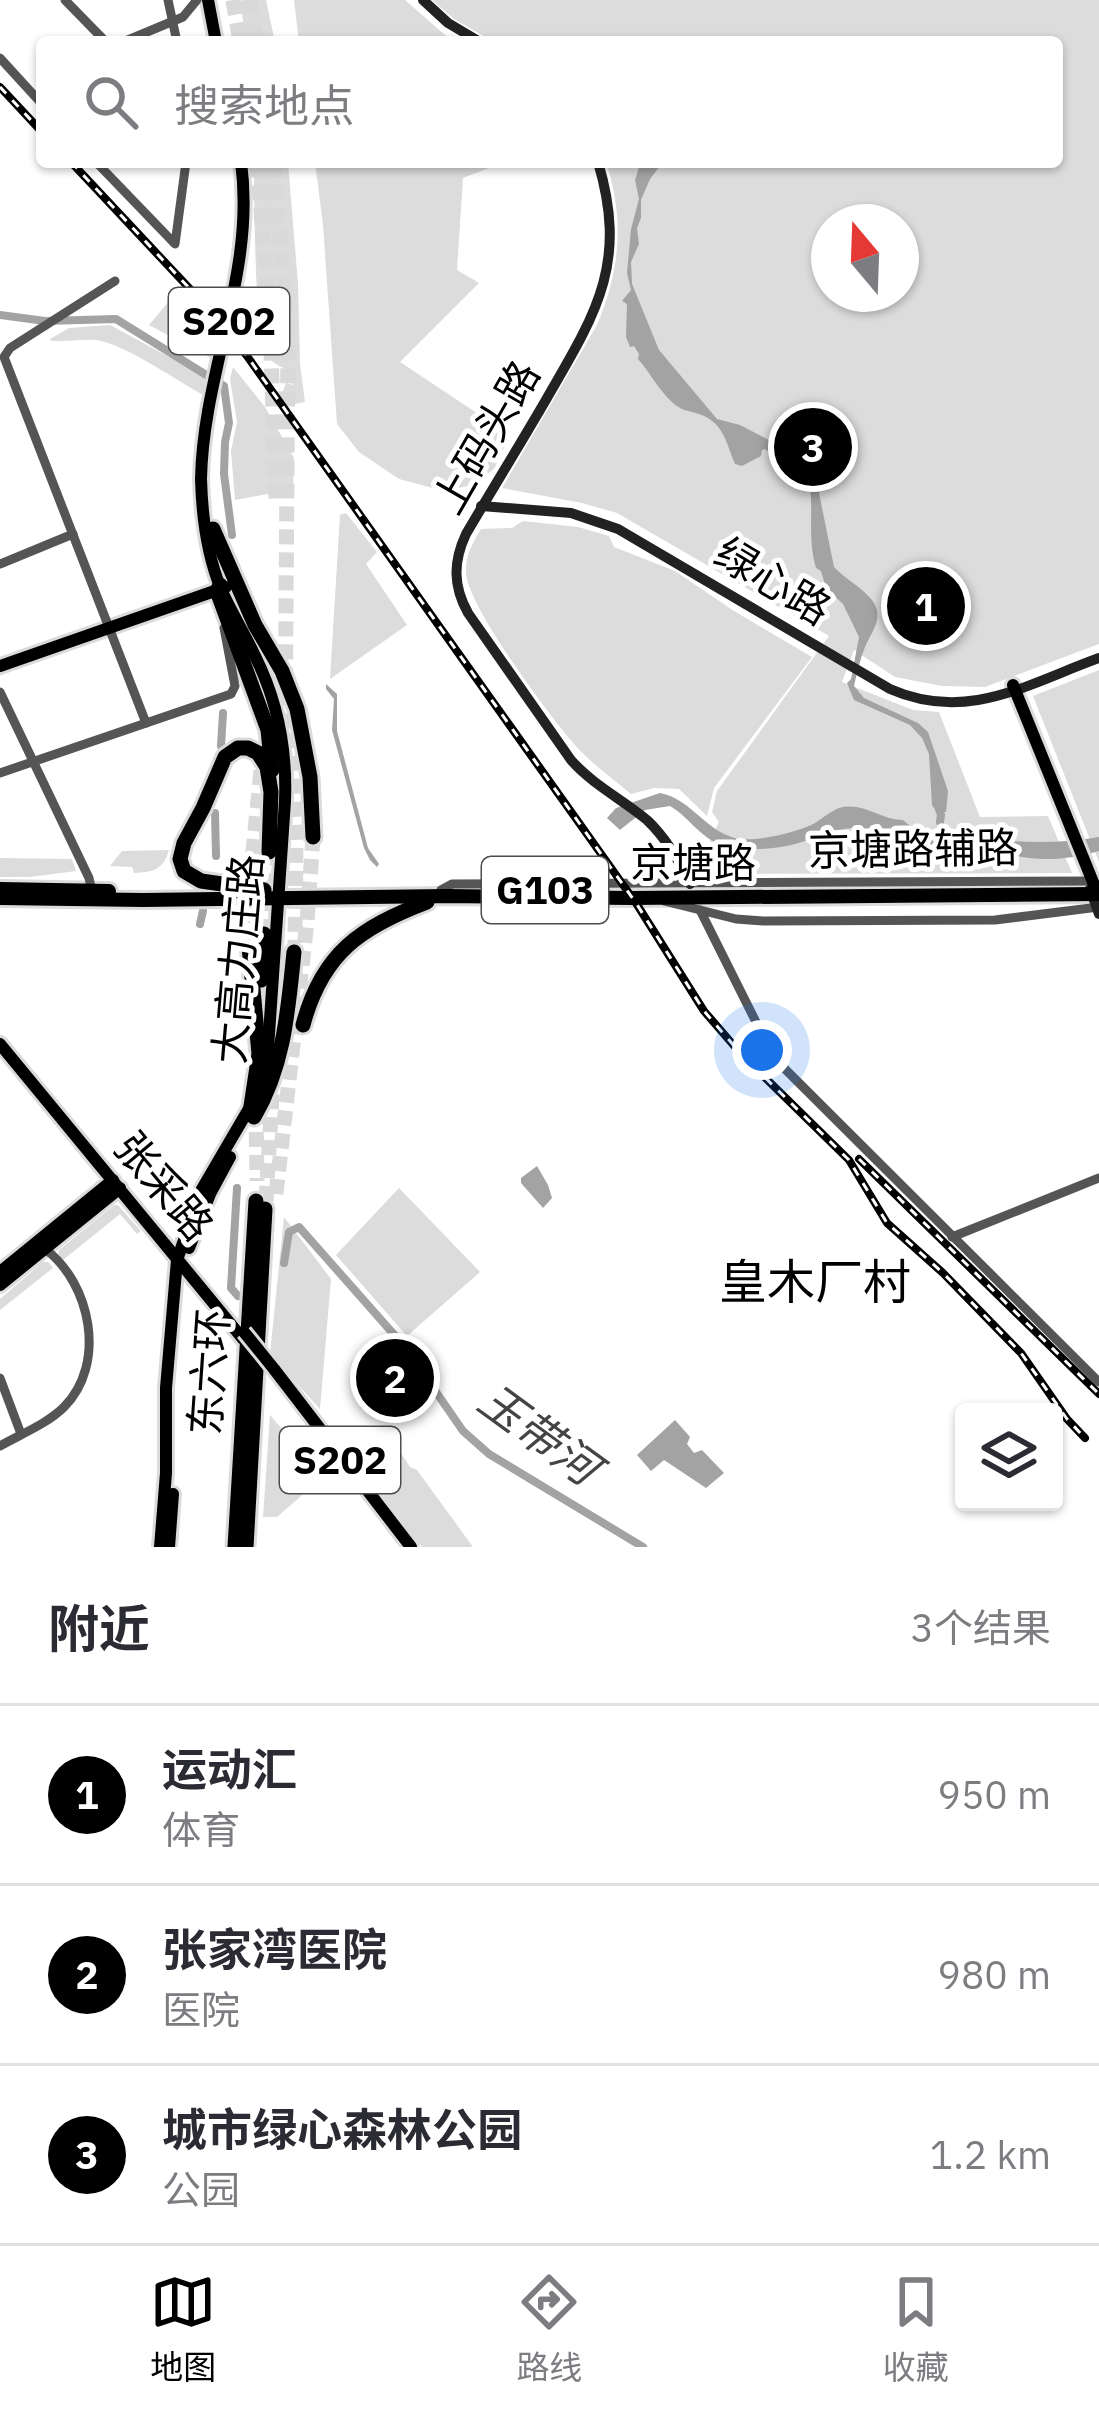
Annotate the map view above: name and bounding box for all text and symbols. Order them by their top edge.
search box [36,36,1063,168]
icon: search [78,69,144,135]
text: 搜索地点 [174,76,354,134]
north arrow [811,204,919,312]
road number: S202 [169,288,289,354]
street label: 上码头路 [420,350,551,523]
pin: 3 [774,402,852,492]
street label: 绿心路 [705,525,841,637]
pin: 1 [887,561,965,651]
street label: 京塘路辅路 [808,819,1018,878]
street label: 京塘路 [630,835,756,890]
street label: 大高力庄路 [201,852,274,1066]
road number: G103 [482,857,608,923]
your location [732,1020,792,1080]
street label: 张采路 [103,1120,226,1252]
district label: 皇木厂村 [719,1250,911,1312]
street label: 东六环 [177,1307,240,1437]
pin: 2 [356,1333,434,1423]
water label: 玉带河 [468,1370,618,1501]
map controls [955,1403,1063,1511]
button: layers [955,1403,1063,1511]
road number: S202 [280,1427,400,1493]
text: 附近 [48,1595,150,1661]
text: 3个结果 [911,1602,1051,1653]
text: 运动汇 [162,1740,297,1798]
text: 1 [75,1769,99,1820]
text: 950 m [938,1769,1051,1820]
text: 体育 [162,1804,240,1855]
text: 张家湾医院 [162,1920,387,1978]
text: 2 [75,1949,99,2000]
text: 980 m [938,1949,1051,2000]
text: 医院 [162,1984,240,2035]
text: 城市绿心森林公园 [162,2100,522,2158]
text: 3 [75,2129,99,2180]
text: 1.2 km [930,2129,1051,2180]
text: 公园 [162,2164,240,2215]
tab: 地图 [150,2269,216,2389]
tab: 路线 [516,2269,582,2389]
tab: 收藏 [883,2269,949,2389]

